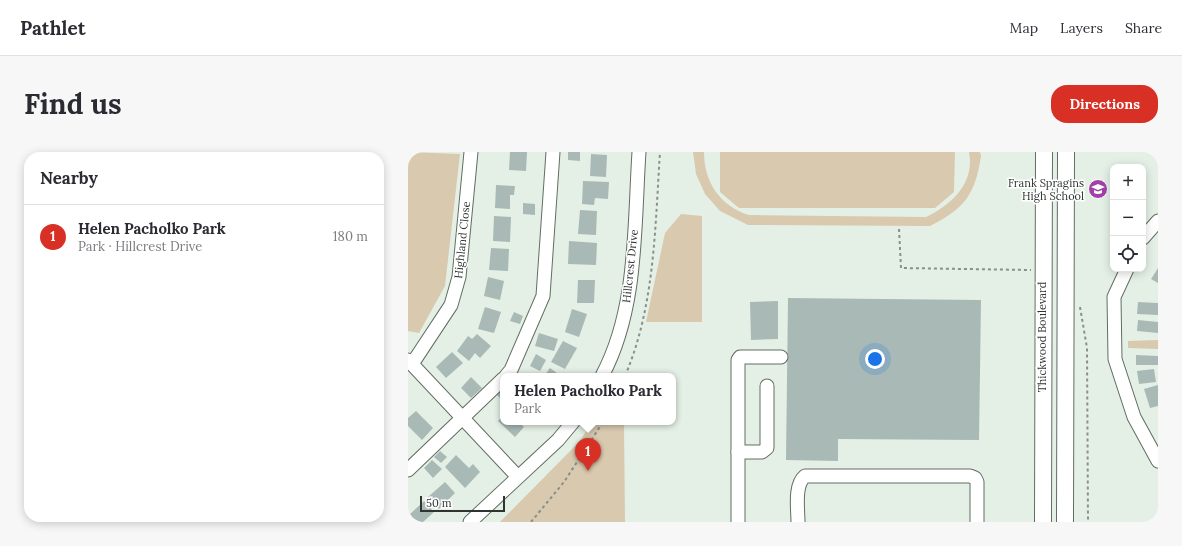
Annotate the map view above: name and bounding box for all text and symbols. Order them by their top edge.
text: Pathlet [20,16,85,40]
text: Map [1010,19,1038,37]
text: Layers [1060,19,1103,37]
text: Share [1125,19,1162,37]
button: Directions [1051,85,1158,123]
text: Find us [24,86,122,122]
map controls [1110,164,1146,272]
button: + [1110,164,1146,200]
text: Nearby [40,167,98,189]
place label: Frank Spragins High School [1008,176,1084,203]
school or university icon: Frank Spragins High School [1087,178,1109,200]
button: − [1110,200,1146,236]
street label: Highland Close [451,201,473,279]
text: Helen Pacholko Park [78,219,226,238]
text: 1 [50,228,56,245]
text: 180 m [333,228,368,245]
street label: Hillcrest Drive [619,229,641,303]
button: locate [1110,236,1146,272]
text: Park · Hillcrest Drive [78,238,202,255]
street label: Thickwood Boulevard [1035,281,1049,392]
your location [865,349,885,369]
popup [500,373,676,425]
text: Helen Pacholko Park [514,381,662,400]
text: Park [514,400,541,417]
pin: 1 [575,438,601,471]
scale bar [420,494,505,513]
text: 50 m [426,496,452,510]

